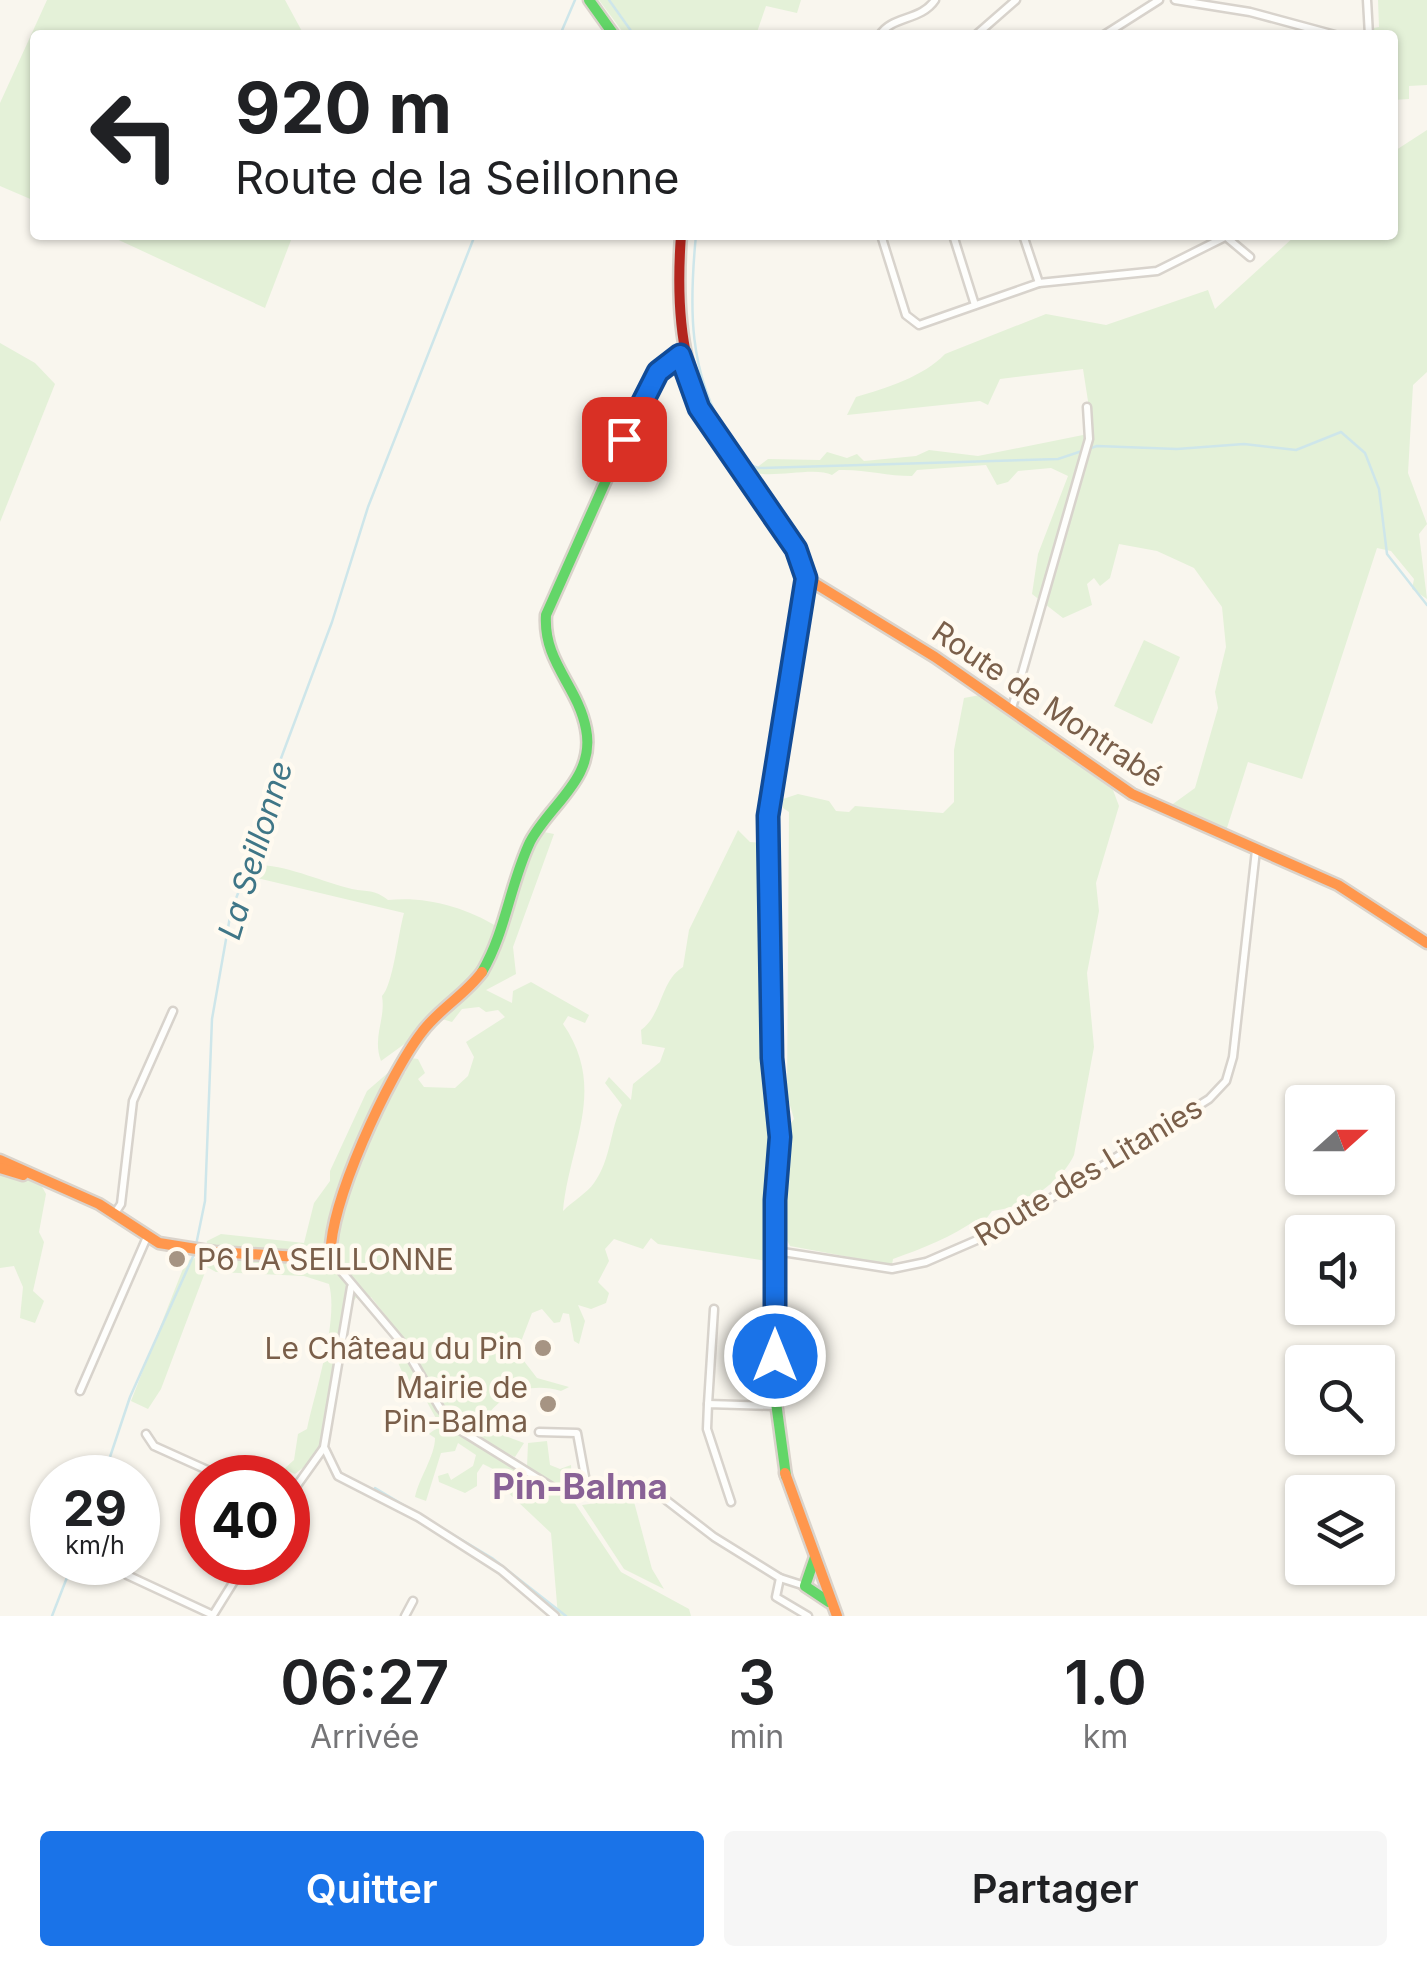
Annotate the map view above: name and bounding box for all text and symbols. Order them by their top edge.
text: 920 m [235,65,452,150]
icon: left [70,70,200,200]
text: Route de la Seillonne [235,150,680,205]
pin [582,397,667,482]
icon: arrive [597,412,652,467]
street label: Route de Montrabé [926,613,1170,795]
water label: La Seillonne [209,756,301,944]
north arrow [1285,1085,1395,1195]
map controls [1285,1085,1395,1585]
street label: Route des Litanies [967,1089,1209,1253]
button: sound [1285,1215,1395,1325]
place label: P6 LA SEILLONNE [197,1241,454,1277]
marker: P6 LA SEILLONNE [166,1248,188,1270]
position arrow [723,1304,827,1408]
place label: Le Château du Pin [265,1330,523,1366]
marker: Le Château du Pin [532,1337,554,1359]
button: search [1285,1345,1395,1455]
place label: Mairie de Pin-Balma [383,1369,528,1439]
marker: Mairie de Pin-Balma [537,1393,559,1415]
speed limit sign: 40 [180,1455,310,1585]
district label: Pin-Balma [492,1465,668,1507]
button: layers [1285,1475,1395,1585]
text: 29 [63,1478,127,1538]
text: km/h [65,1530,125,1560]
text: 06:27 [280,1646,449,1718]
text: 3 [738,1646,776,1718]
text: 1.0 [1064,1646,1147,1718]
text: Arrivée [310,1717,420,1756]
text: min [729,1717,784,1756]
text: km [1083,1717,1128,1756]
button: Quitter [40,1831,704,1946]
button: Partager [724,1831,1387,1946]

